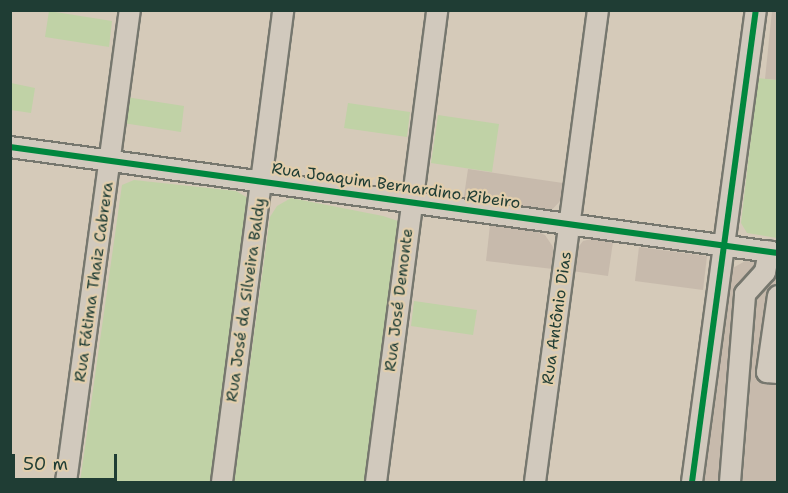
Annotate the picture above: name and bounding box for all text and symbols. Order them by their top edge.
street label: Rua Joaquim Bernardino Ribeiro [270,159,522,213]
street label: Rua Fátima Thaiz Cabrera [70,181,118,383]
street label: Rua José da Silveira Baldy [222,197,270,403]
street label: Rua José Demonte [381,227,417,373]
street label: Rua Antônio Dias [538,250,576,386]
scale bar [15,442,120,480]
text: 50 m [23,452,68,476]

